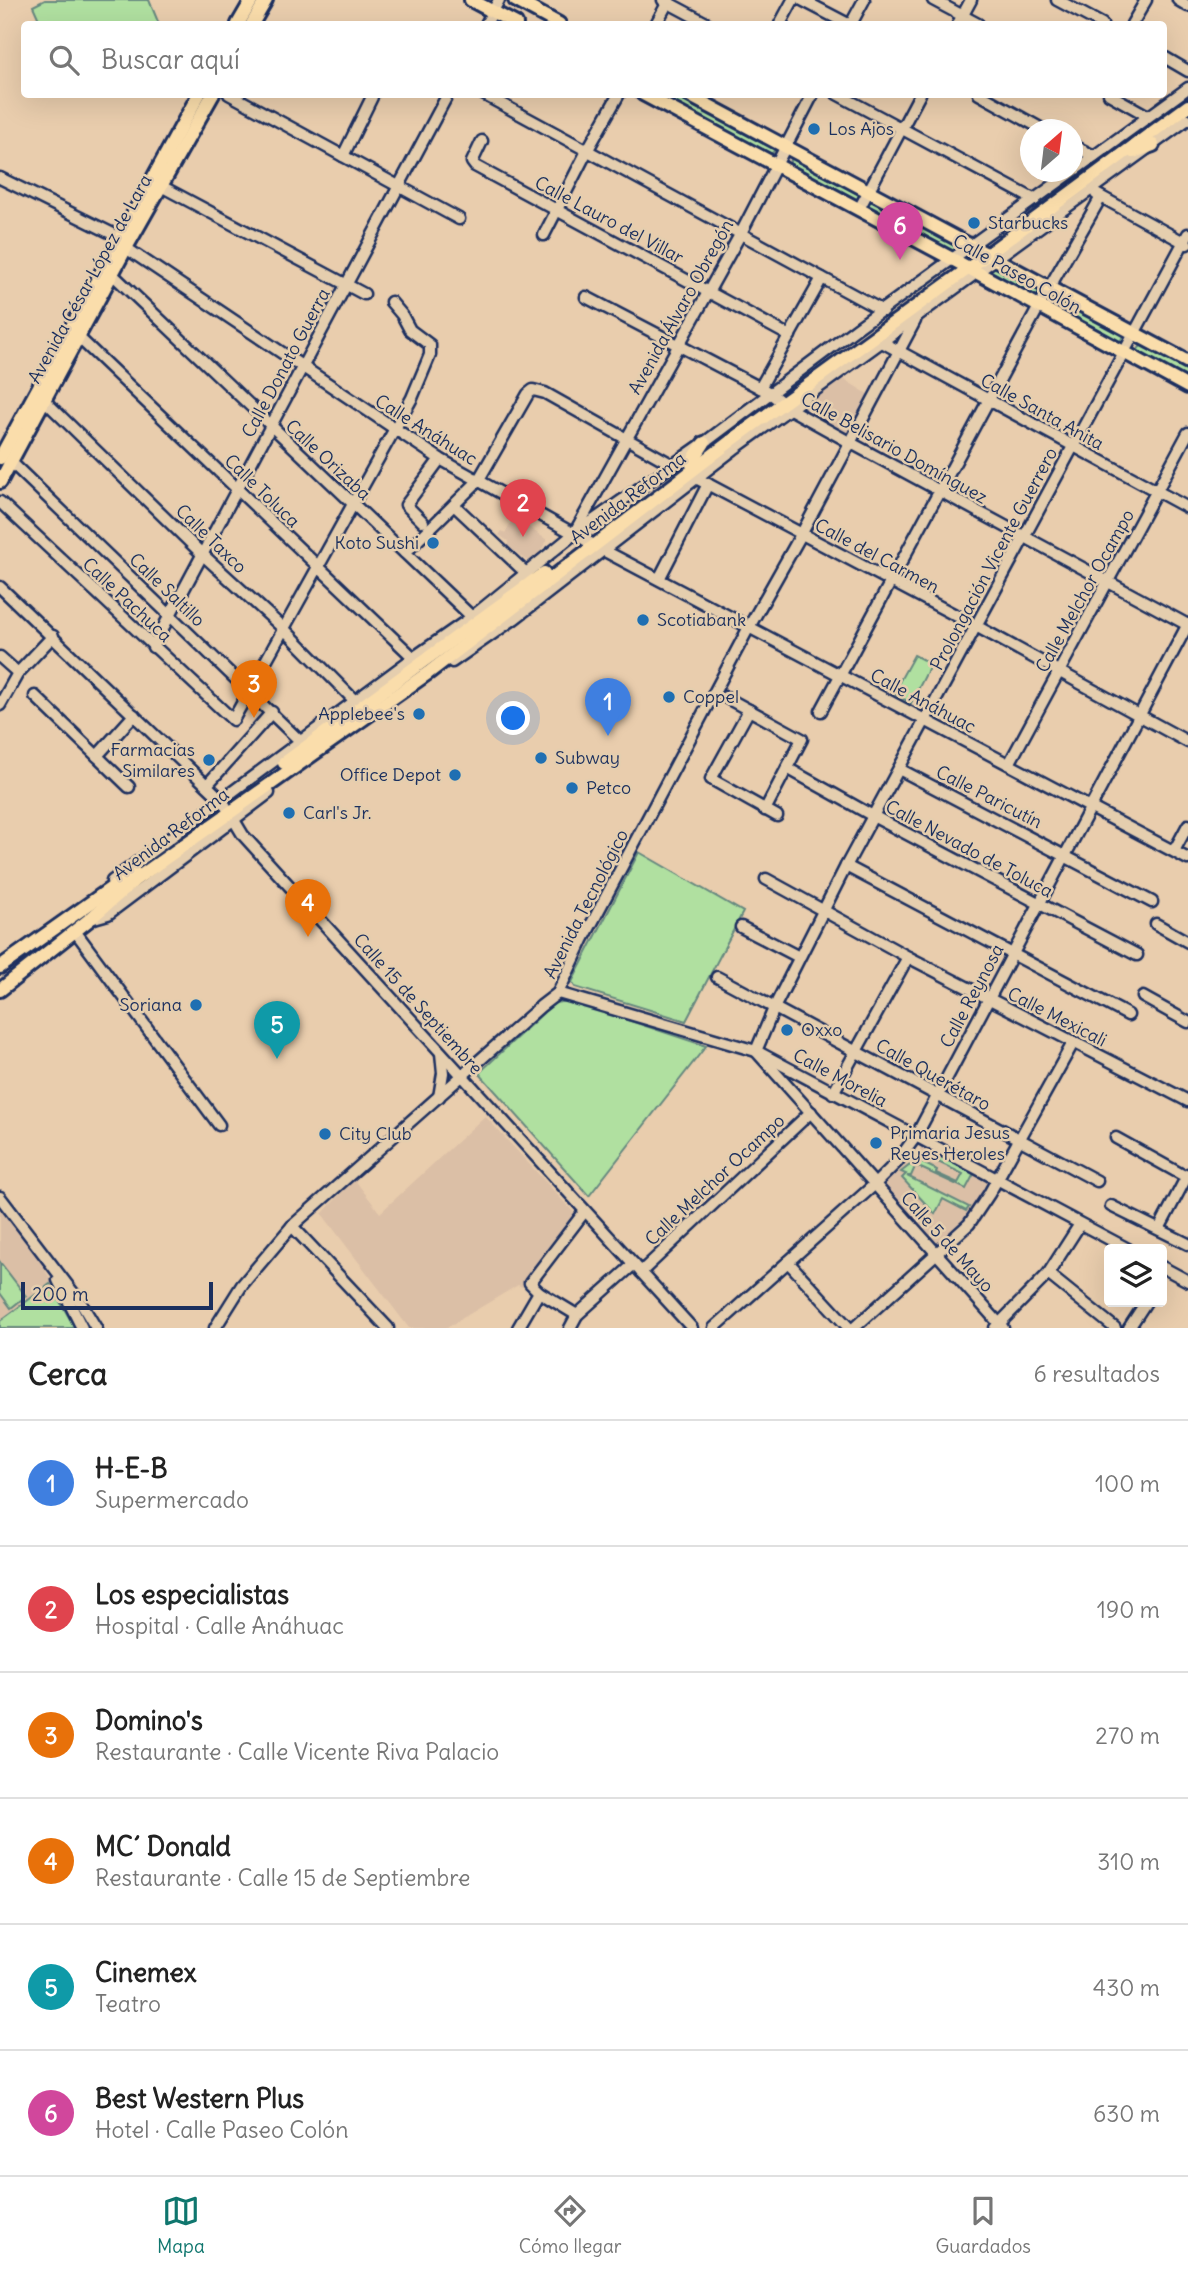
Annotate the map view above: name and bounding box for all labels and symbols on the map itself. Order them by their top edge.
place label: Los Ajos [828,117,894,140]
north arrow [1020,119,1083,182]
marker: Los Ajos [806,121,822,137]
street label: Avenida César López de Lara [23,170,157,387]
street label: Calle Lauro del Villar [531,171,688,269]
pin: 6 [877,202,923,260]
place label: Starbucks [988,211,1068,234]
street label: Avenida Álvaro Obregón [623,215,738,398]
marker: Starbucks [966,215,982,231]
street label: Calle Paseo Colón [949,229,1086,318]
street label: Calle Donato Guerra [236,284,335,441]
street label: Calle Santa Anita [977,368,1108,455]
street label: Calle Belisario Domínguez [797,387,992,509]
street label: Calle Anáhuac [371,389,482,470]
street label: Calle Orizaba [281,414,376,505]
street label: Prolongación Vicente Guerrero [925,443,1062,674]
street label: Avenida Reforma [565,446,690,549]
street label: Calle Toluca [220,449,305,532]
pin: 2 [500,479,546,537]
street label: Calle Taxco [171,499,252,578]
street label: Calle Melchor Ocampo [1030,505,1139,676]
street label: Calle del Carmen [811,513,943,598]
place label: Koto Sushi [334,531,419,554]
marker: Koto Sushi [425,535,441,551]
street label: Calle Saltillo [125,548,210,631]
street label: Calle Pachuca [78,552,177,647]
place label: Scotiabank [657,608,746,631]
marker: Scotiabank [635,612,651,628]
pin: 3 [231,660,277,718]
street label: Calle Anáhuac [866,663,980,738]
pin: 1 [585,678,631,736]
place label: Coppel [683,685,739,708]
marker: Coppel [661,689,677,705]
your location [496,701,530,735]
place label: Applebee's [318,702,405,725]
marker: Applebee's [411,706,427,722]
place label: Farmacias Similares [110,738,195,782]
place label: Subway [555,746,620,769]
marker: Subway [533,750,549,766]
marker: Farmacias Similares [201,752,217,768]
street label: Calle Paricutín [932,760,1046,833]
place label: Office Depot [340,763,441,786]
marker: Office Depot [447,767,463,783]
place label: Petco [586,776,631,799]
marker: Petco [564,780,580,796]
street label: Avenida Reforma [108,782,233,885]
street label: Calle Nevado de Toluca [882,795,1057,902]
place label: Carl's Jr. [303,801,371,824]
marker: Carl's Jr. [281,805,297,821]
street label: Avenida Tecnológico [538,825,633,982]
pin: 4 [285,879,331,937]
street label: Calle 15 de Septiembre [349,928,488,1079]
street label: Calle Reynosa [935,940,1008,1052]
street label: Calle Mexicali [1004,982,1111,1051]
place label: Soriana [120,993,182,1016]
marker: Soriana [188,997,204,1013]
pin: 5 [254,1001,300,1059]
place label: Oxxo [801,1018,842,1041]
marker: Oxxo [779,1022,795,1038]
street label: Calle Querétaro [872,1034,995,1116]
street label: Calle Morelia [789,1043,891,1112]
street label: Calle Melchor Ocampo [640,1109,789,1250]
place label: Primaria Jesus Reyes Heroles [890,1121,1010,1165]
place label: City Club [339,1122,412,1145]
marker: City Club [317,1126,333,1142]
marker: Primaria Jesus Reyes Heroles [868,1135,884,1151]
street label: Calle 5 de Mayo [896,1186,999,1297]
scale bar [21,1279,214,1311]

